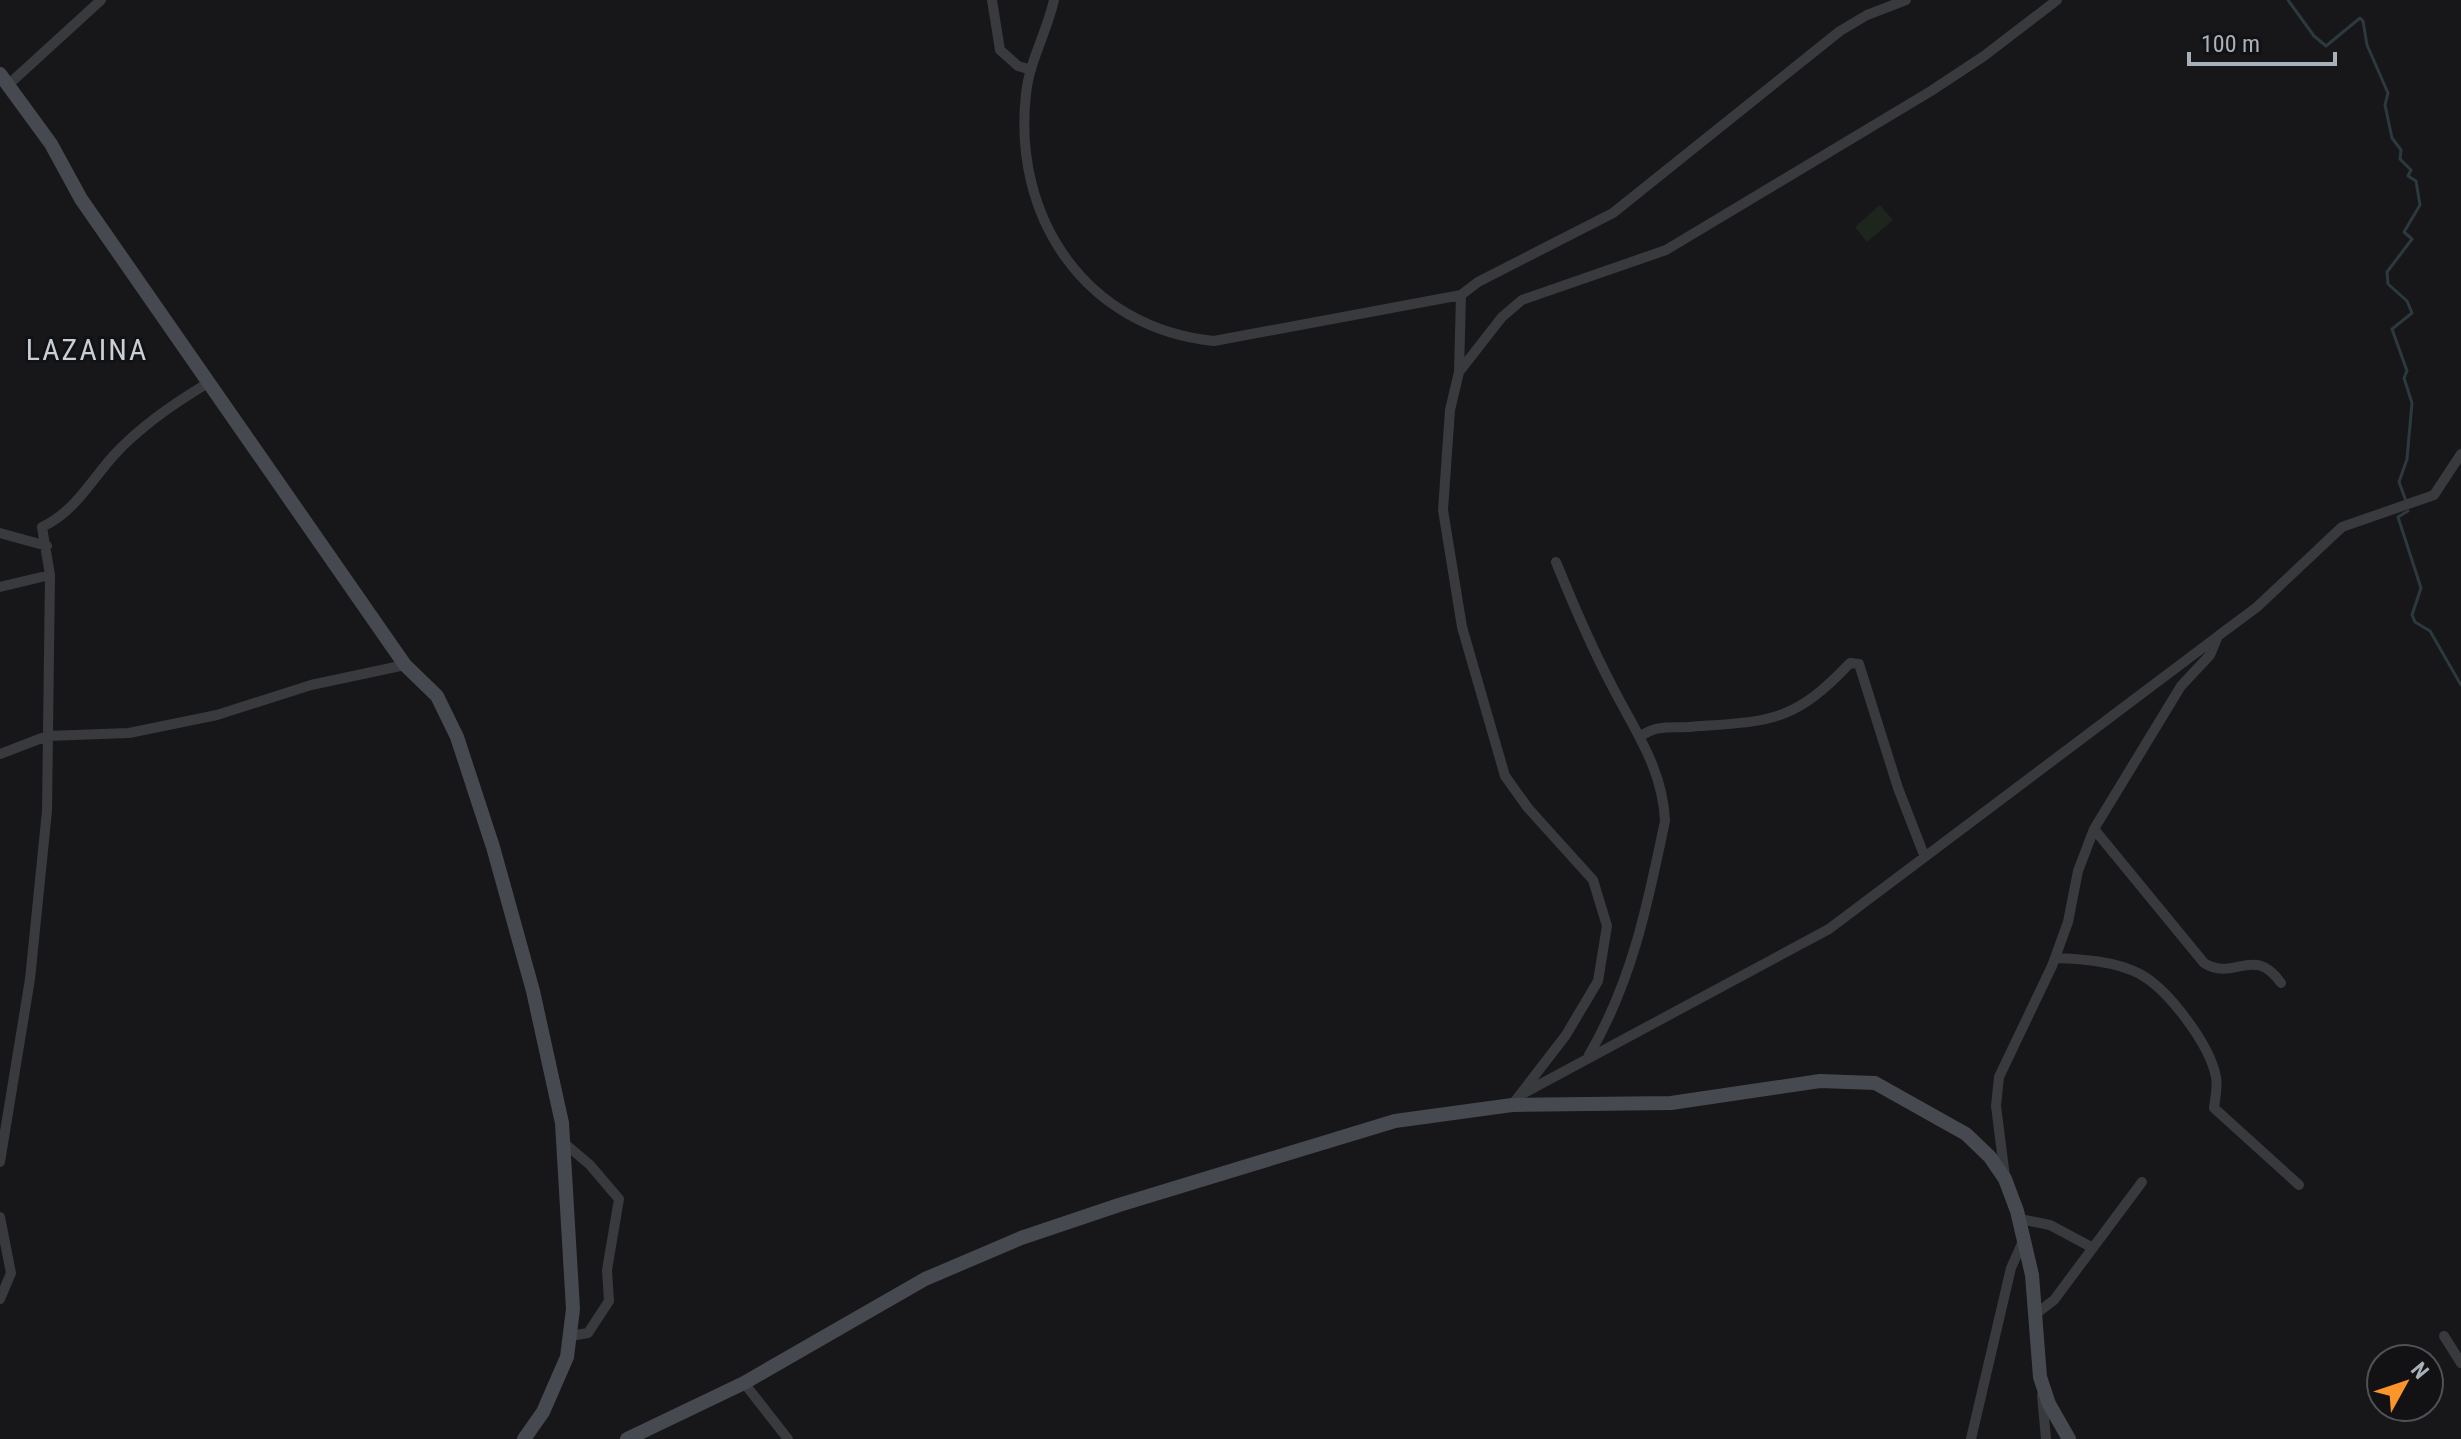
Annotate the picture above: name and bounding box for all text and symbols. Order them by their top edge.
scale bar [2189,16,2335,66]
text: 100 m [2201,30,2260,58]
district label: LAZAINA [26,332,148,367]
north arrow [2365,1343,2445,1423]
text: N [2406,1357,2434,1384]

